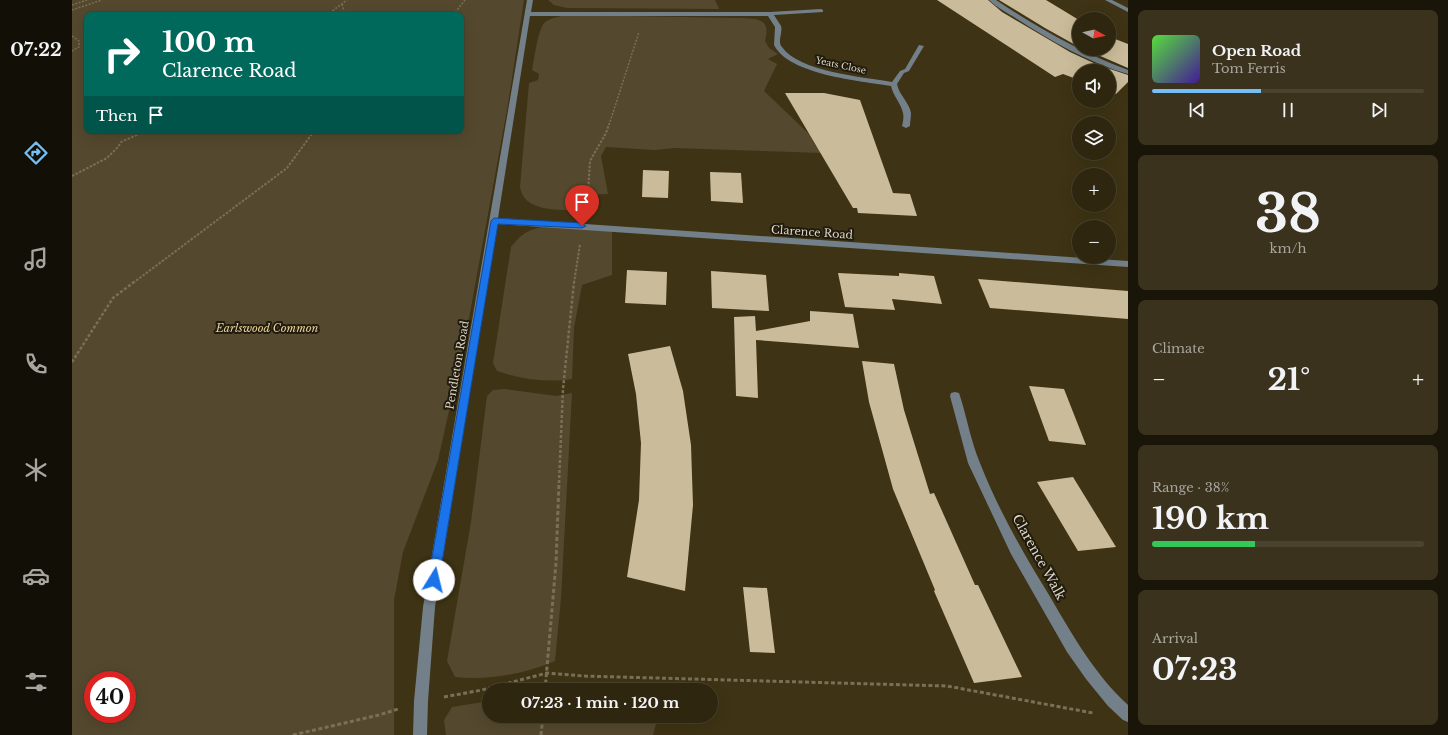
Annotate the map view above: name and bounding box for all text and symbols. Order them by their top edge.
north arrow [1072,12,1116,56]
map controls [1072,12,1116,264]
text: 100 m [162,25,255,60]
icon: right [96,28,148,80]
text: 07:22 [10,39,62,61]
text: Open Road [1212,41,1301,60]
street label: Yeats Close [814,54,867,76]
text: Clarence Road [162,60,296,82]
text: Tom Ferris [1212,60,1286,77]
button: sound [1072,64,1116,108]
icon: previous [1186,99,1208,121]
icon: pause [1277,99,1299,121]
icon: next [1368,99,1390,121]
icon: arrive [145,104,167,126]
text: Then [96,106,137,125]
button: layers [1072,116,1116,160]
icon: directions [22,139,50,167]
button: + [1072,168,1116,212]
text: 38 [1255,182,1321,246]
pin [565,185,599,226]
icon: arrive [571,191,593,213]
button: − [1072,220,1116,264]
street label: Clarence Road [771,222,854,242]
text: km/h [1270,240,1306,257]
icon: music [22,245,50,273]
street label: Pendleton Road [442,319,472,410]
park label: Earlswood Common [215,321,318,335]
text: Climate [1152,340,1205,357]
icon: phone [22,350,50,378]
text: 21° [1268,361,1310,398]
text: − [1152,366,1166,393]
text: + [1412,366,1424,393]
icon: climate [22,456,50,484]
text: Range · 38% [1152,479,1229,496]
text: 190 km [1152,500,1269,537]
street label: Clarence Walk [1008,511,1070,603]
position arrow [413,559,455,601]
icon: car [22,562,50,590]
text: Arrival [1152,630,1198,647]
text: 07:23 [1152,651,1237,688]
icon: filters [22,668,50,696]
speed limit sign: 40 [84,671,136,723]
text: 07:23 · 1 min · 120 m [521,693,679,712]

